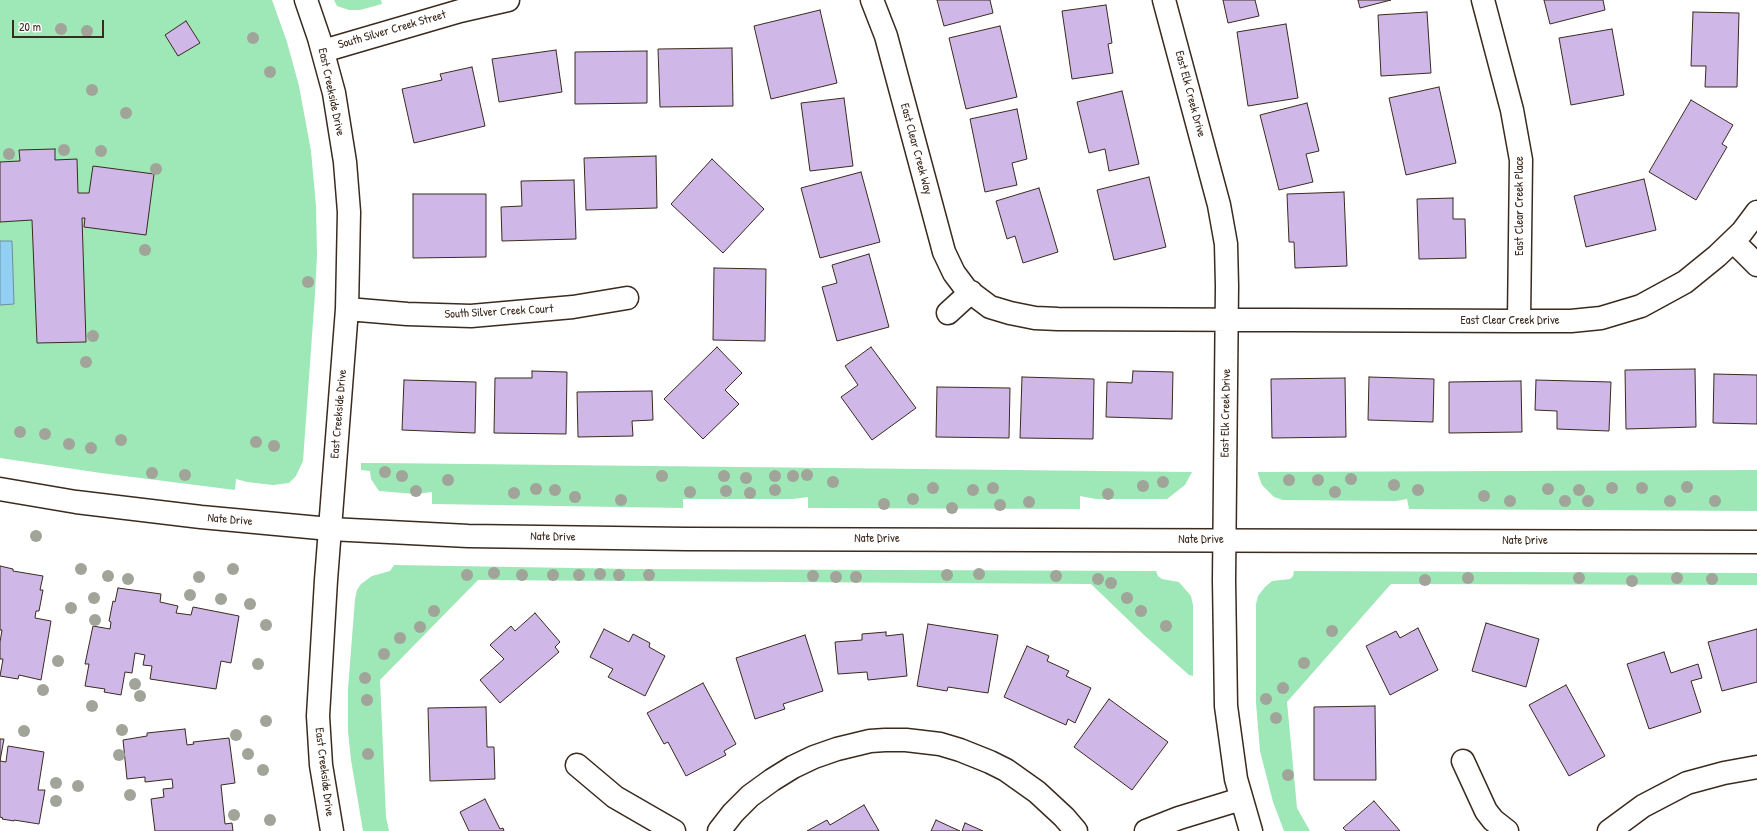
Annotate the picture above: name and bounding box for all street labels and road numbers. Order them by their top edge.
street label: South Silver Creek Street [336,8,448,52]
street label: East Creekside Drive [315,47,347,137]
street label: East Elk Creek Drive [1172,49,1208,139]
street label: East Clear Creek Way [897,102,935,196]
street label: East Clear Creek Place [1513,156,1527,256]
street label: South Silver Creek Court [444,302,554,322]
street label: East Clear Creek Drive [1460,314,1560,328]
street label: East Elk Creek Drive [1218,368,1234,458]
street label: East Creekside Drive [328,369,350,459]
street label: Nate Drive [207,511,253,529]
street label: Nate Drive [530,529,576,545]
street label: Nate Drive [854,532,900,546]
street label: Nate Drive [1178,533,1224,547]
street label: Nate Drive [1502,534,1548,548]
street label: East Creekside Drive [311,727,337,817]

